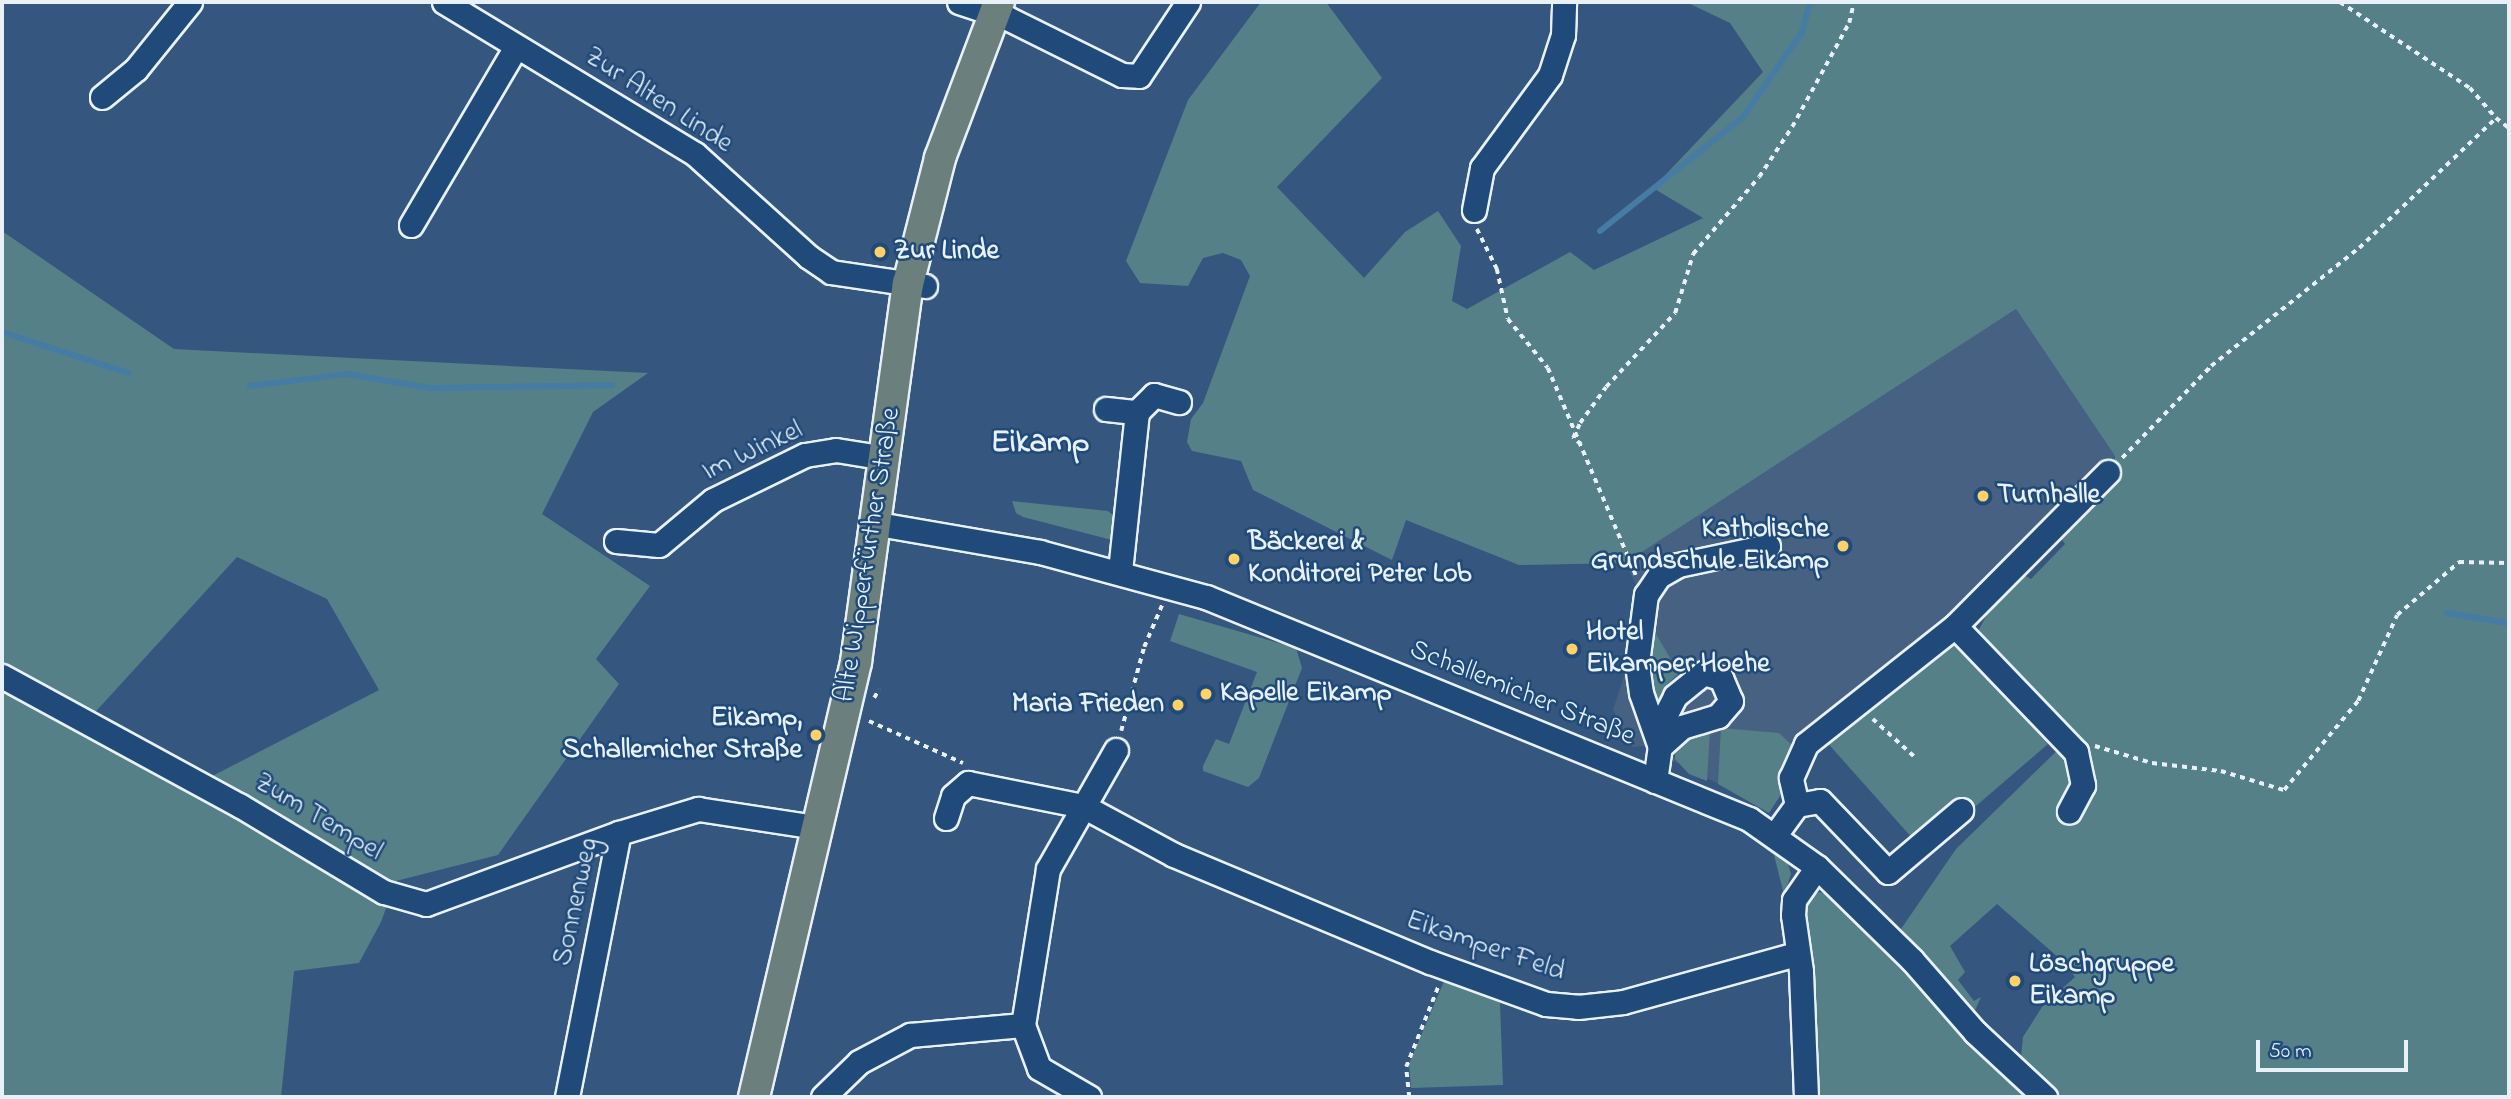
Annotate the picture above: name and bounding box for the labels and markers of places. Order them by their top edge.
place label: Zur Linde [894,235,999,269]
marker: Zur Linde [872,244,888,260]
place label: Turnhalle [1997,479,2100,513]
marker: Turnhalle [1975,488,1991,504]
place label: Katholische Grundschule Eikamp [1591,513,1829,579]
place label: Bäckerei & Konditorei Peter Lob [1248,526,1472,592]
marker: Katholische Grundschule Eikamp [1835,538,1851,554]
marker: Bäckerei & Konditorei Peter Lob [1226,551,1242,567]
place label: Hotel Eikamper Hoehe [1586,616,1770,682]
marker: Hotel Eikamper Hoehe [1564,641,1580,657]
place label: Kapelle Eikamp [1220,677,1392,711]
marker: Kapelle Eikamp [1198,686,1214,702]
place label: Maria Frieden [1012,688,1164,722]
marker: Maria Frieden [1170,697,1186,713]
place label: Eikamp, Schallemicher Straße [562,702,802,768]
marker: Eikamp, Schallemicher Straße [808,727,824,743]
place label: Löschgruppe Eikamp [2029,948,2174,1014]
marker: Löschgruppe Eikamp [2007,973,2023,989]

